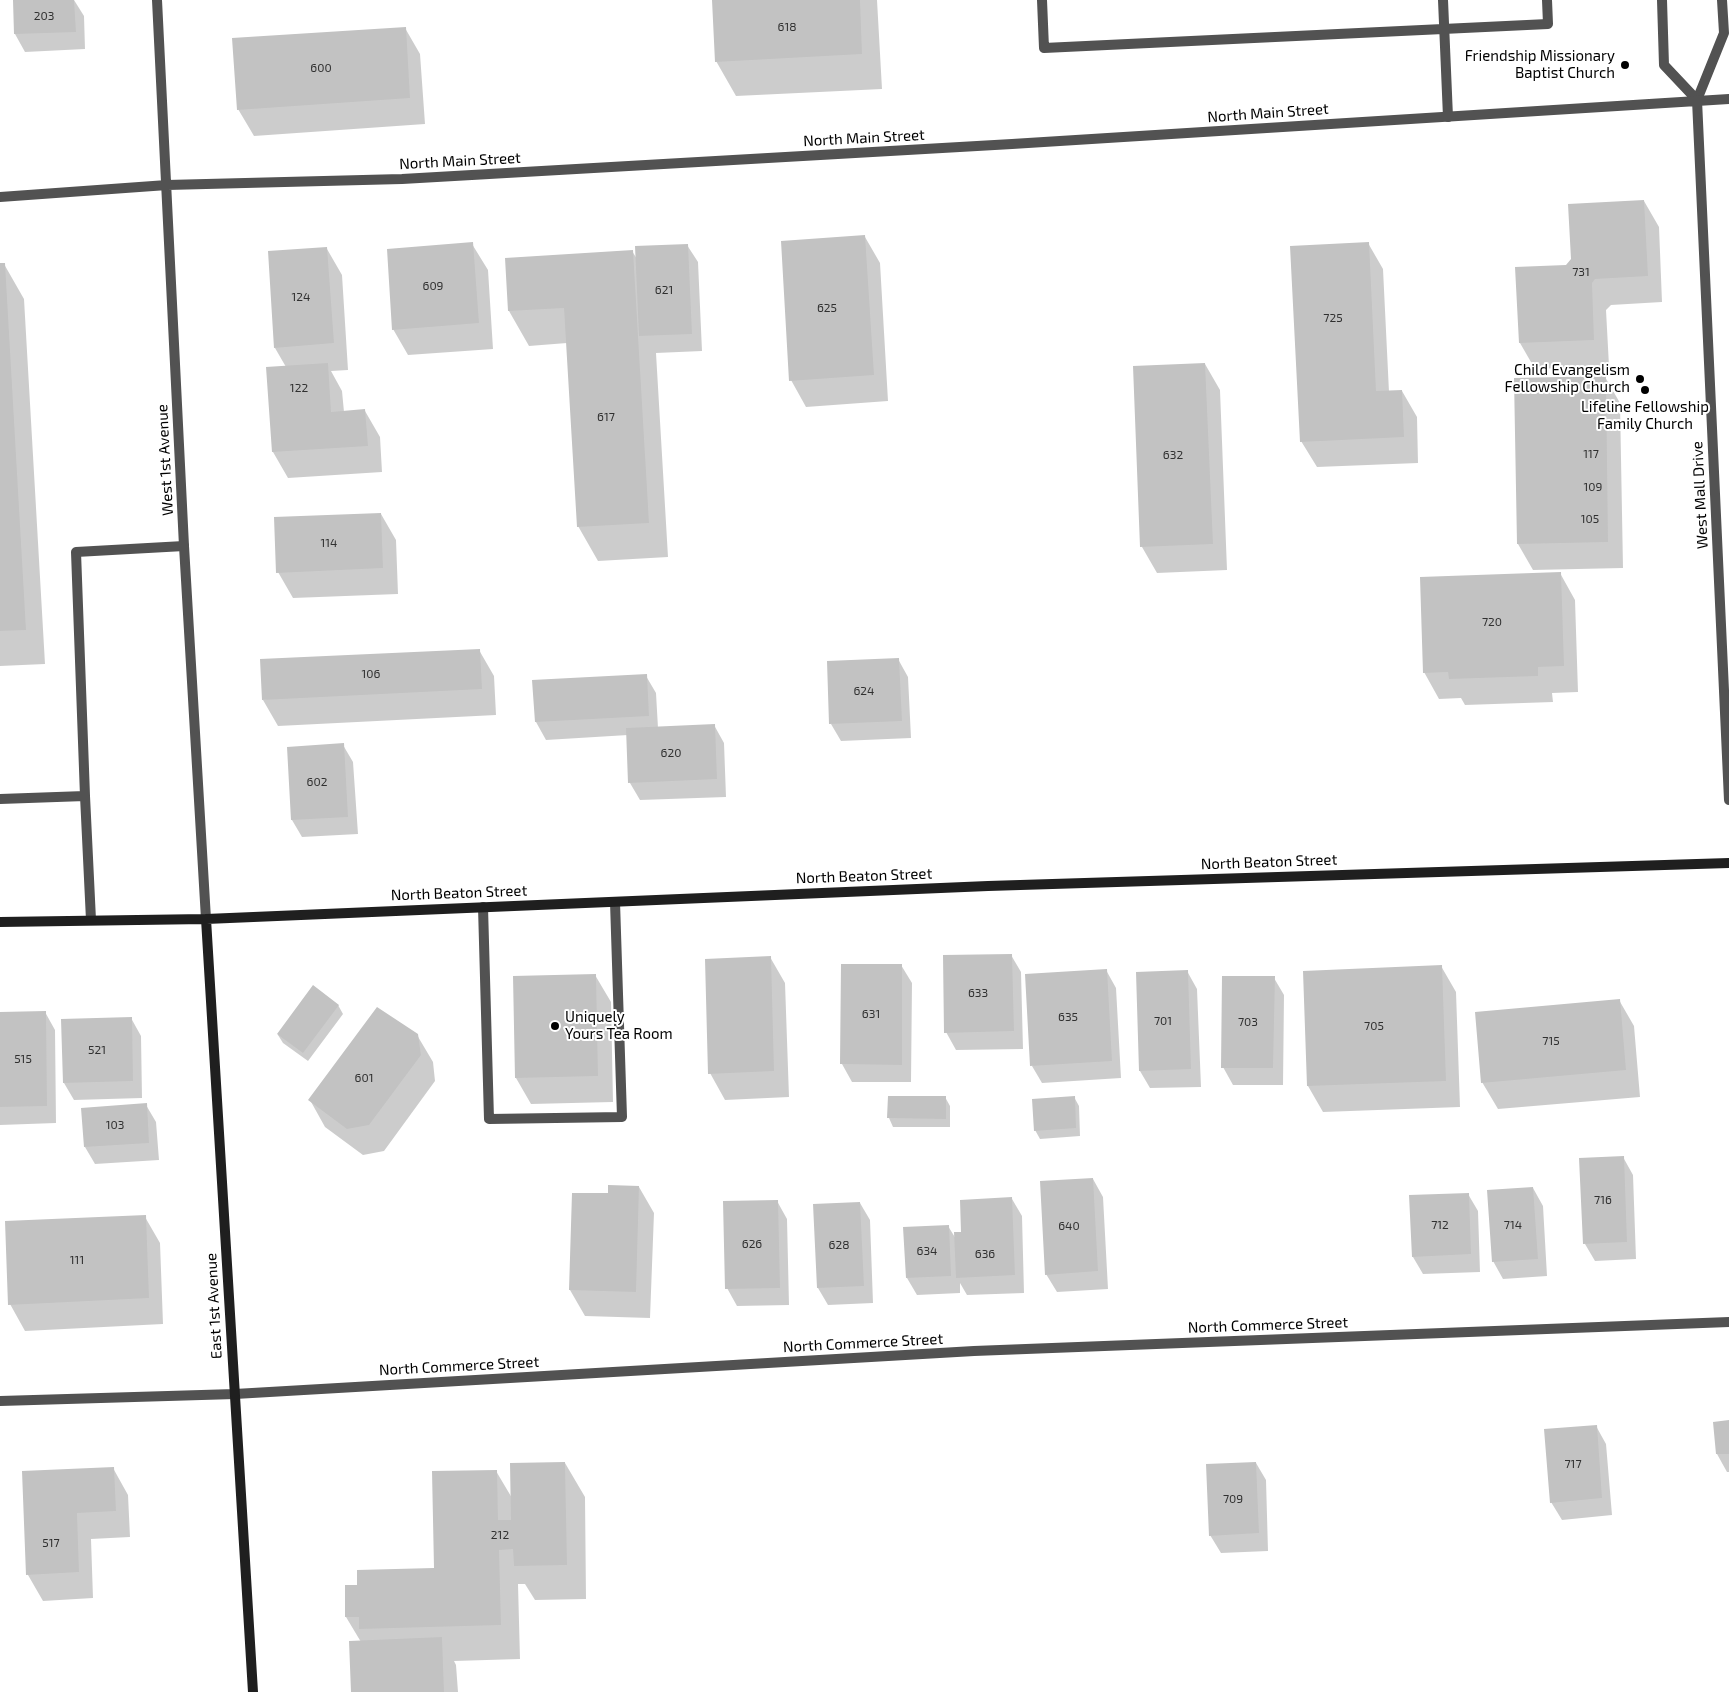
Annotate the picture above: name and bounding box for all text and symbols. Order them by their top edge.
house number: 203 [34,9,54,23]
house number: 618 [778,20,796,34]
place label: Friendship Missionary Baptist Church [1465,47,1615,82]
marker: Friendship Missionary Baptist Church [1619,59,1631,71]
house number: 600 [310,61,332,75]
street label: North Main Street [1207,100,1329,126]
street label: North Main Street [803,126,925,150]
street label: North Main Street [399,149,521,173]
house number: 731 [1572,265,1590,279]
house number: 609 [423,279,443,293]
house number: 621 [655,283,673,297]
house number: 124 [292,290,310,304]
house number: 625 [817,301,837,315]
house number: 725 [1323,311,1343,325]
place label: Child Evangelism Fellowship Church [1505,361,1630,396]
marker: Child Evangelism Fellowship Church [1634,373,1646,385]
house number: 122 [290,381,308,395]
marker: Lifeline Fellowship Family Church [1639,384,1651,396]
place label: Lifeline Fellowship Family Church [1581,398,1709,433]
street label: West 1st Avenue [153,404,177,516]
house number: 617 [597,410,615,424]
street label: West Mall Drive [1688,441,1712,549]
house number: 117 [1583,447,1599,461]
house number: 632 [1163,448,1183,462]
house number: 109 [1584,480,1602,494]
house number: 105 [1581,512,1599,526]
house number: 114 [321,536,337,550]
house number: 720 [1482,615,1502,629]
house number: 106 [362,667,380,681]
house number: 624 [854,684,874,698]
house number: 620 [661,746,681,760]
house number: 602 [307,775,327,789]
street label: North Beaton Street [1201,851,1337,873]
street label: North Beaton Street [796,865,932,887]
street label: North Beaton Street [391,882,527,904]
house number: 633 [968,986,988,1000]
house number: 631 [862,1007,880,1021]
place label: Uniquely Yours Tea Room [565,1008,673,1043]
house number: 635 [1058,1010,1078,1024]
house number: 701 [1154,1014,1172,1028]
house number: 703 [1238,1015,1258,1029]
house number: 705 [1364,1019,1384,1033]
marker: Uniquely Yours Tea Room [549,1020,561,1032]
house number: 715 [1542,1034,1560,1048]
house number: 521 [88,1043,106,1057]
house number: 515 [14,1052,32,1066]
house number: 601 [355,1071,373,1085]
house number: 103 [106,1118,124,1132]
house number: 716 [1594,1193,1612,1207]
house number: 712 [1431,1218,1449,1232]
house number: 714 [1504,1218,1522,1232]
house number: 640 [1058,1219,1080,1233]
house number: 626 [742,1237,762,1251]
house number: 628 [829,1238,849,1252]
house number: 634 [917,1244,937,1258]
house number: 636 [975,1247,995,1261]
street label: East 1st Avenue [202,1252,226,1360]
house number: 111 [70,1253,84,1267]
street label: North Commerce Street [1188,1313,1348,1337]
street label: North Commerce Street [782,1330,944,1356]
street label: North Commerce Street [378,1353,540,1379]
house number: 717 [1564,1457,1582,1471]
house number: 709 [1223,1492,1243,1506]
house number: 212 [491,1528,509,1542]
house number: 517 [42,1536,60,1550]

